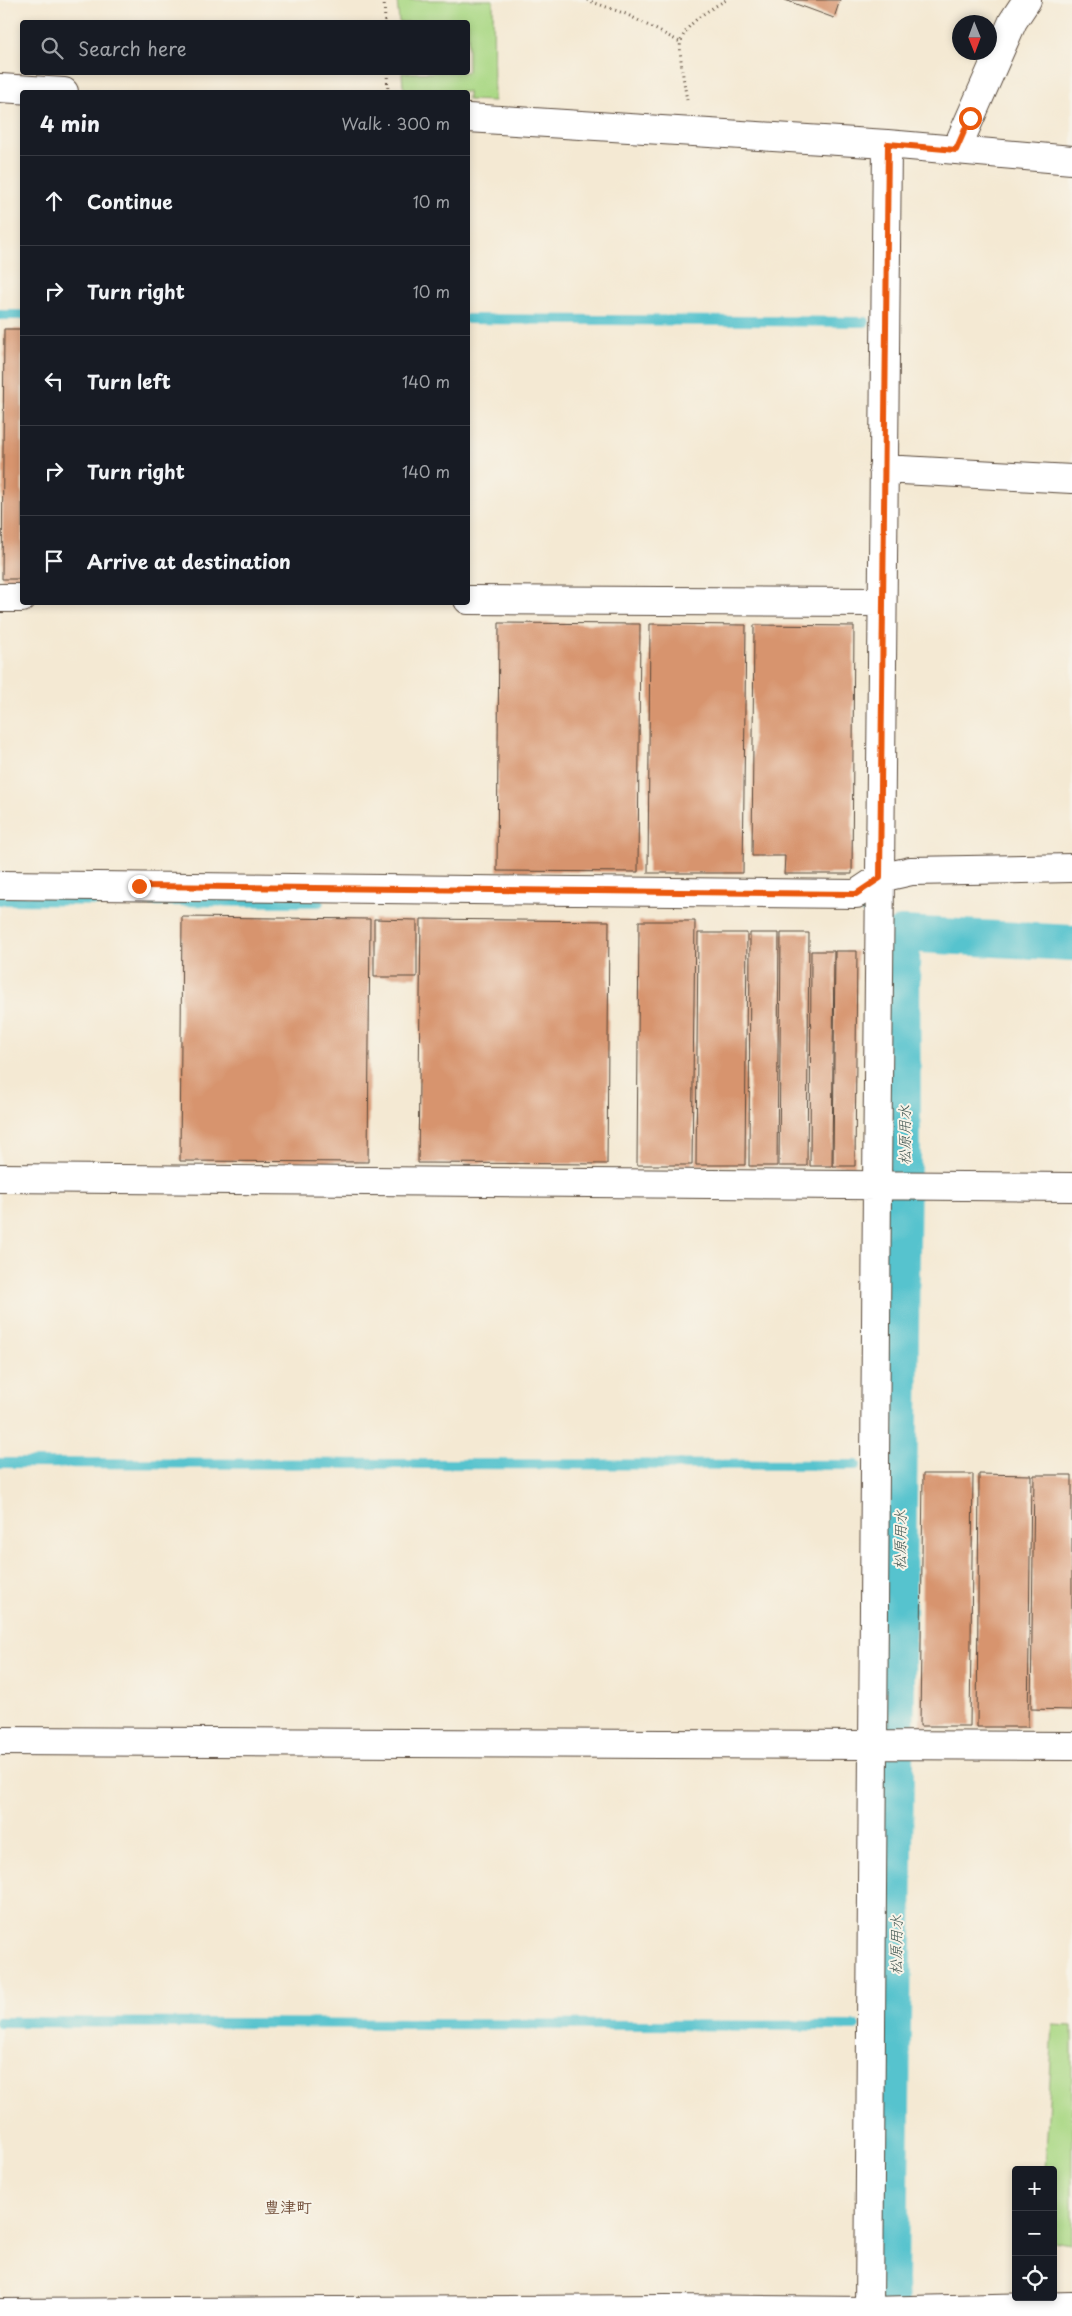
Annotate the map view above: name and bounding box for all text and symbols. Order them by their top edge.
north arrow [952,15,997,60]
search box [20,20,470,75]
icon: search [38,34,66,62]
text: Search here [78,34,187,62]
text: 4 min [40,107,100,139]
route start [959,107,982,130]
text: Walk · 300 m [341,111,450,135]
icon: ahead [40,187,68,215]
text: Continue [87,187,173,215]
text: 10 m [413,189,450,213]
icon: right [40,277,68,305]
text: Turn right [87,277,185,305]
text: 10 m [413,279,450,303]
icon: left [40,367,68,395]
text: Turn left [87,367,171,395]
text: 140 m [402,369,450,393]
icon: right [40,457,68,485]
text: Turn right [87,457,185,485]
text: 140 m [402,459,450,483]
icon: arrive [40,547,68,575]
text: Arrive at destination [87,547,291,575]
route end [128,875,151,898]
water label: 松原用水 [892,1105,915,1165]
water label: 松原用水 [887,1510,911,1570]
water label: 松原用水 [883,1915,907,1975]
map controls [1012,2166,1057,2301]
button: + [1012,2166,1057,2211]
district label: 豊津町 [264,2194,312,2218]
button: − [1012,2211,1057,2256]
button: locate [1012,2256,1057,2301]

